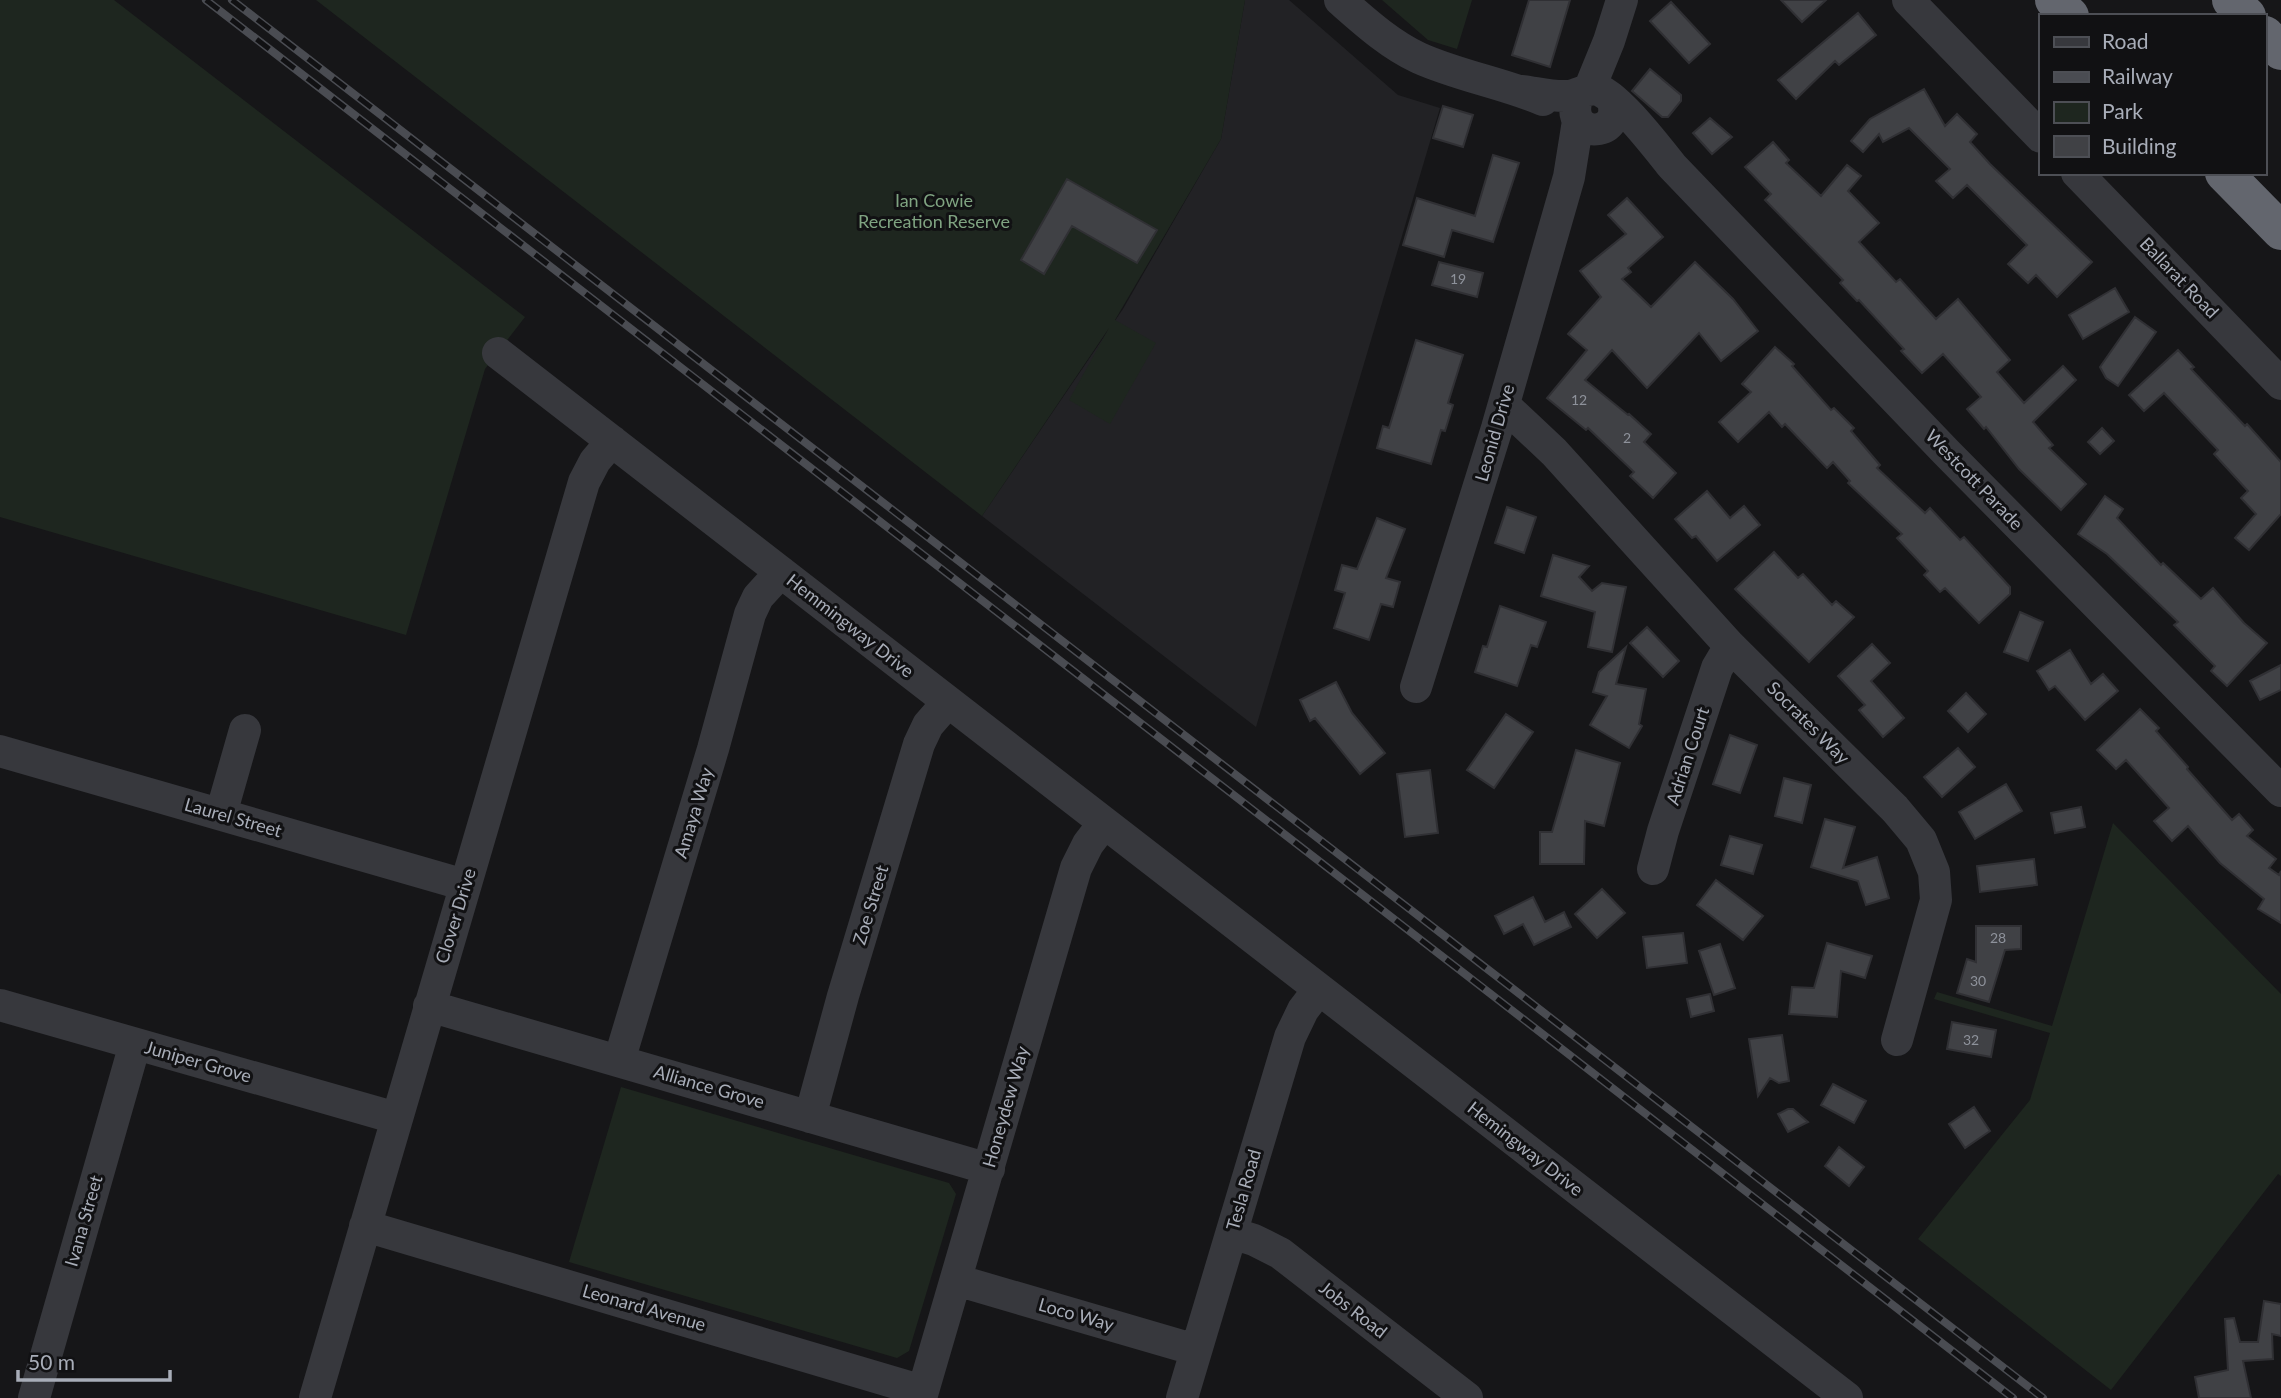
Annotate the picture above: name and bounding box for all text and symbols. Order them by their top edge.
legend [2039,14,2267,175]
text: Road [2102,28,2149,53]
text: Railway [2102,63,2173,88]
text: Park [2102,98,2143,123]
text: Building [2102,133,2177,158]
park label: Ian Cowie Recreation Reserve [858,189,1010,232]
street label: Ballarat Road [2136,232,2224,322]
house number: 19 [1450,270,1466,287]
street label: Leonid Drive [1470,382,1518,484]
house number: 12 [1571,391,1587,408]
street label: Westcott Parade [1921,425,2028,534]
house number: 2 [1623,429,1631,446]
street label: Hemmingway Drive [783,569,919,682]
street label: Socrates Way [1763,677,1855,769]
street label: Adrian Court [1661,703,1713,807]
street label: Amaya Way [669,764,717,861]
street label: Laurel Street [182,793,285,842]
street label: Zoe Street [848,862,893,947]
street label: Clover Drive [430,865,480,966]
house number: 28 [1990,929,2006,946]
house number: 30 [1970,972,1986,989]
house number: 32 [1963,1031,1979,1048]
street label: Juniper Grove [142,1035,254,1087]
street label: Honeydew Way [977,1043,1033,1170]
street label: Alliance Grove [651,1060,767,1112]
street label: Hemingway Drive [1463,1096,1588,1200]
street label: Tesla Road [1221,1147,1265,1233]
street label: Ivana Street [60,1172,107,1269]
street label: Jobs Road [1315,1276,1392,1342]
street label: Leonard Avenue [580,1279,708,1335]
street label: Loco Way [1036,1293,1117,1335]
scale bar [18,1338,170,1382]
text: 50 m [28,1349,75,1374]

